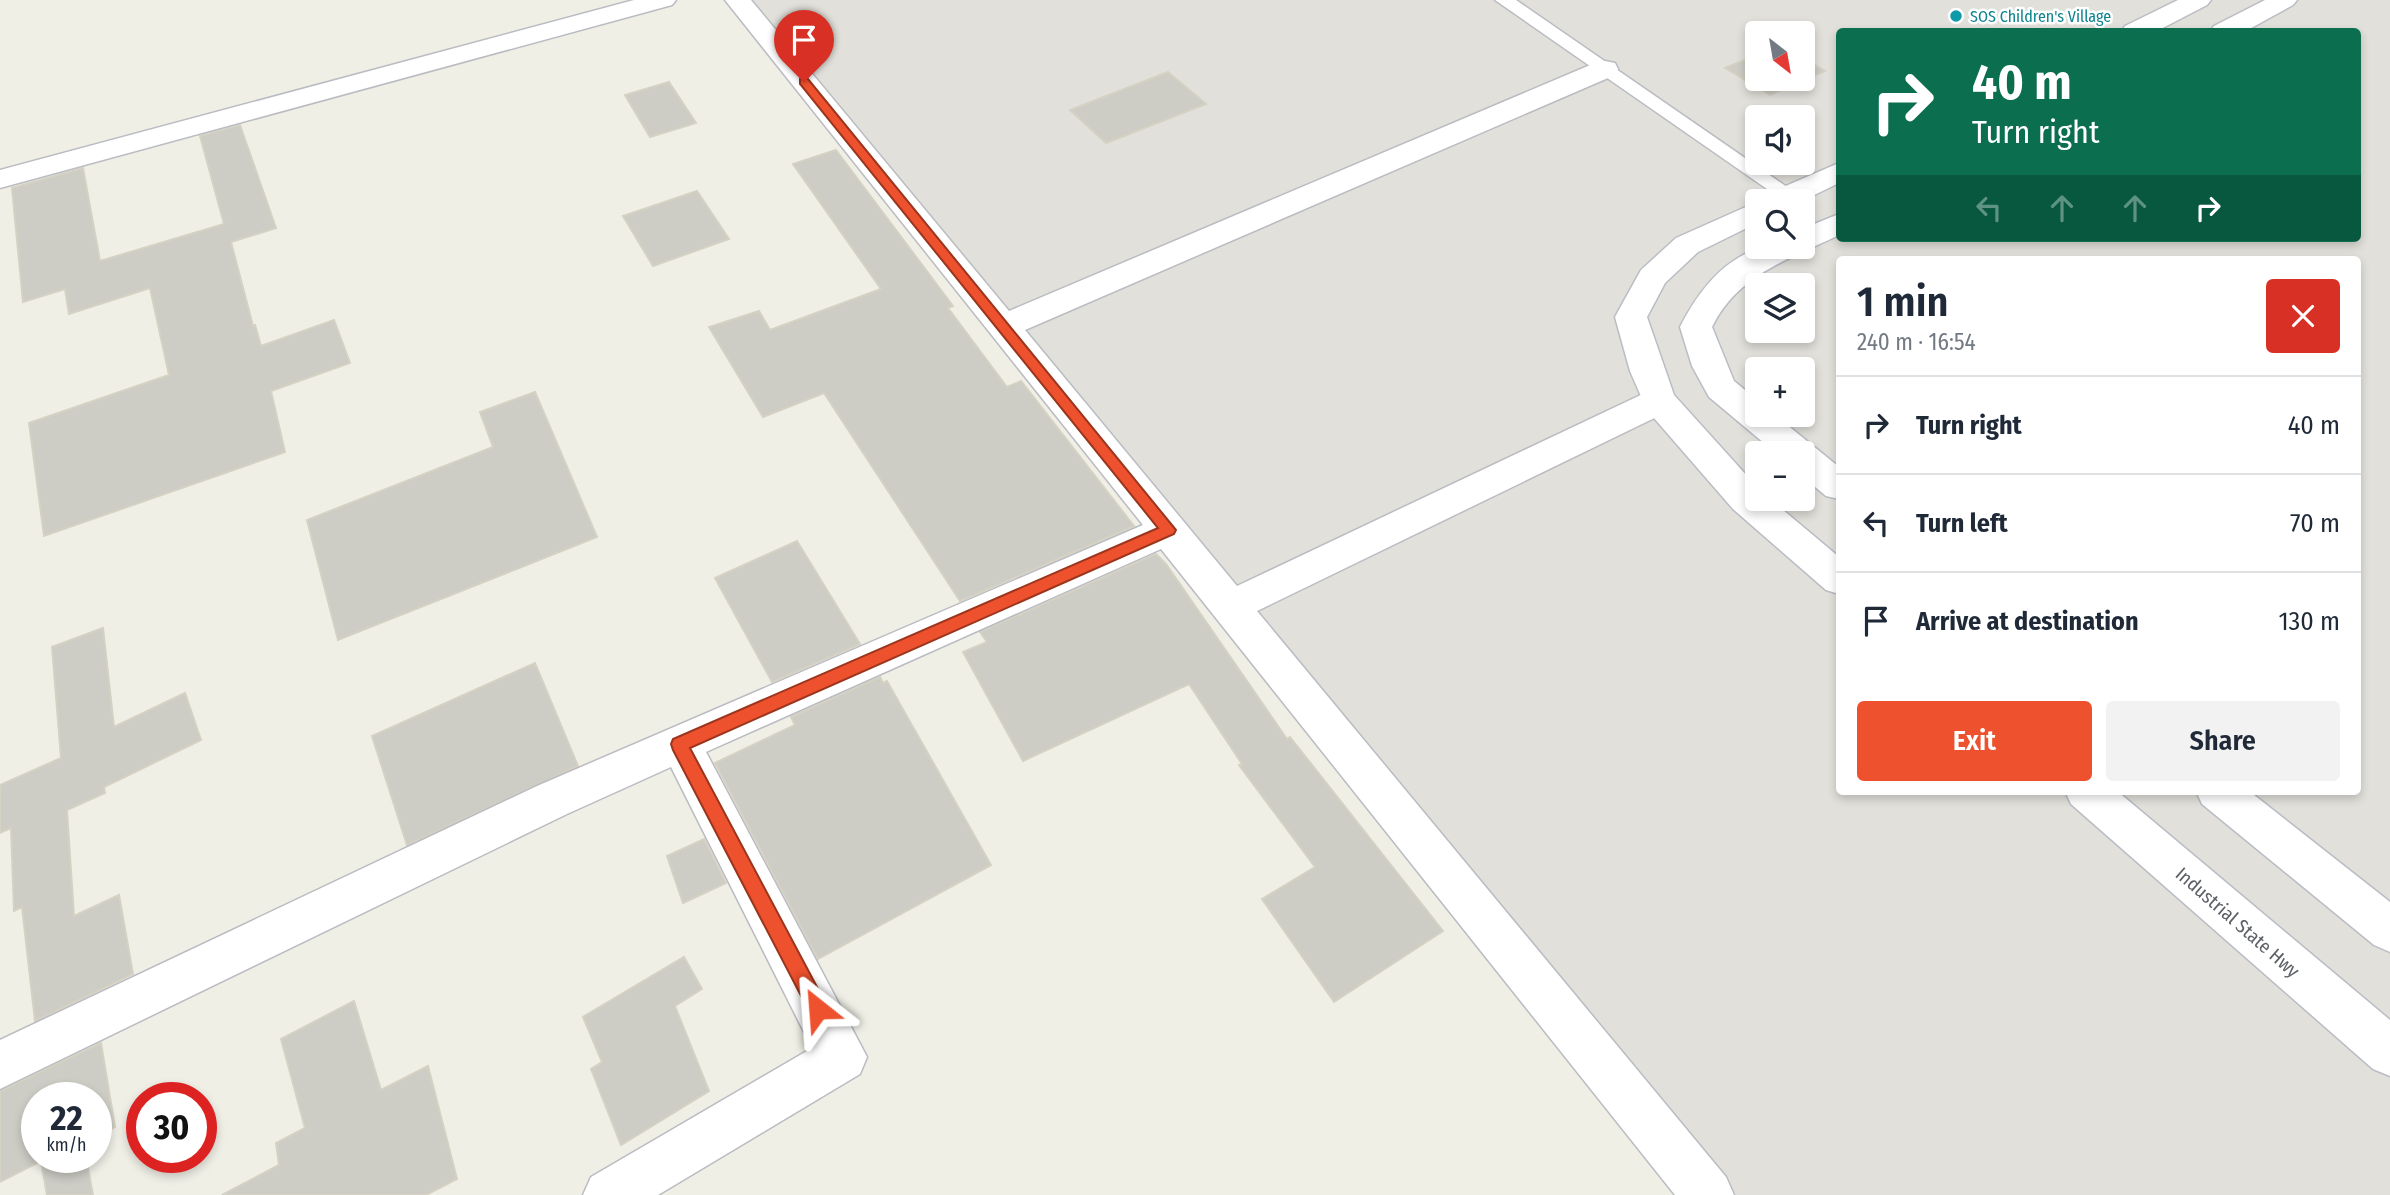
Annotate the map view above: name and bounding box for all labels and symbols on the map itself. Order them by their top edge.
place label: SOS Children's Village [1970,7,2111,26]
marker: SOS Children's Village [1948,8,1964,24]
pin [774,10,834,82]
north arrow [1745,21,1815,91]
street label: Industrial State Hwy [2171,862,2305,983]
position arrow [781,972,855,1046]
speed limit sign: 30 [126,1082,217,1173]

